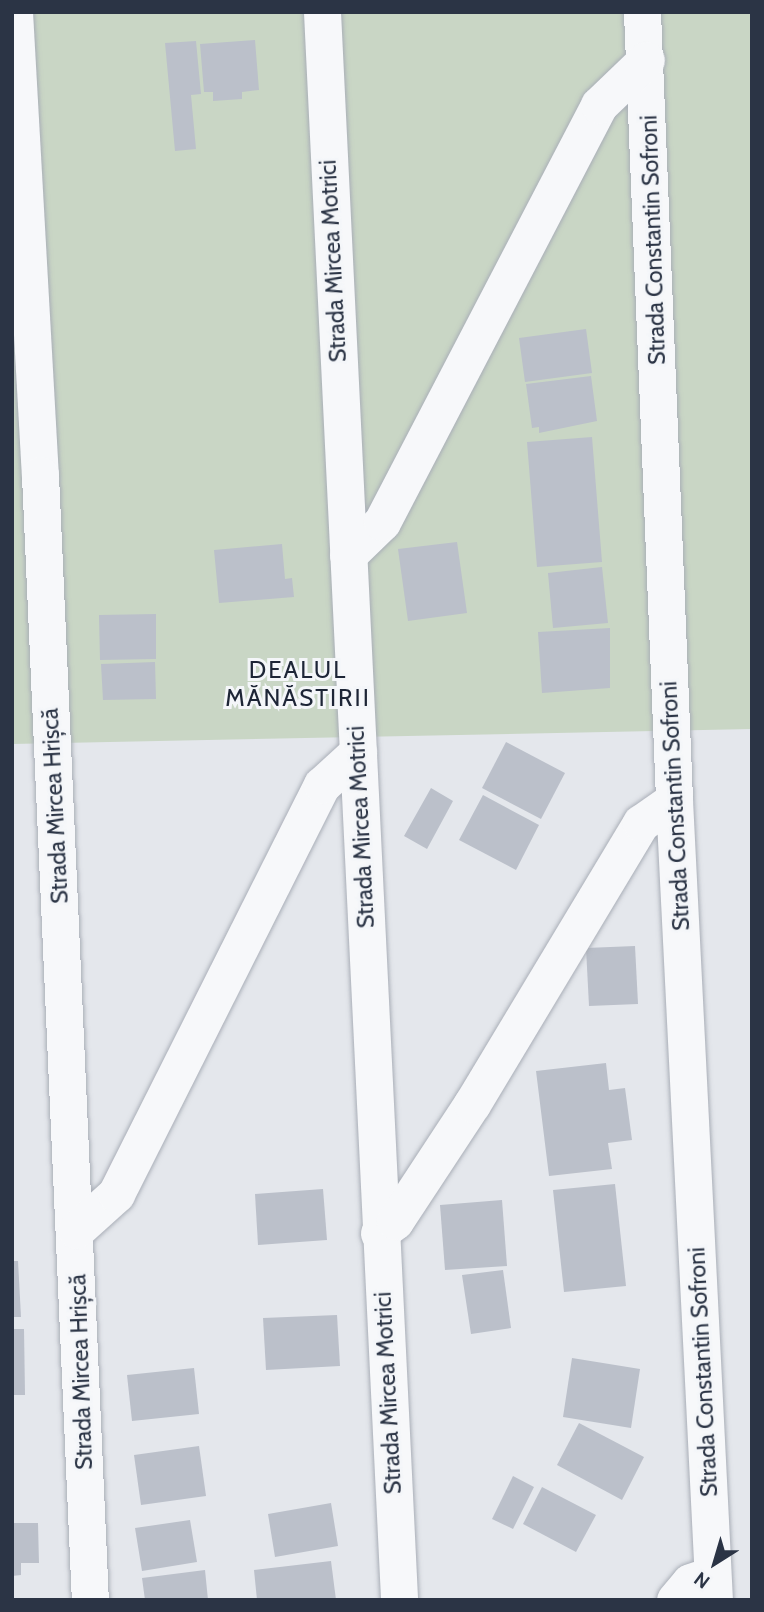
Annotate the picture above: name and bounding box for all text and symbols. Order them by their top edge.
street label: Strada Constantin Sofroni [635,115,671,365]
street label: Strada Mircea Motrici [314,159,352,363]
district label: DEALUL MĂNĂSTIRII [226,656,370,712]
street label: Strada Constantin Sofroni [655,681,695,931]
street label: Strada Mircea Hrișcă [36,708,74,904]
street label: Strada Mircea Motrici [342,725,380,929]
street label: Strada Constantin Sofroni [683,1247,723,1497]
street label: Strada Mircea Hrișcă [64,1274,98,1470]
street label: Strada Mircea Motrici [369,1291,407,1495]
north arrow [680,1528,750,1598]
text: N [690,1567,714,1593]

